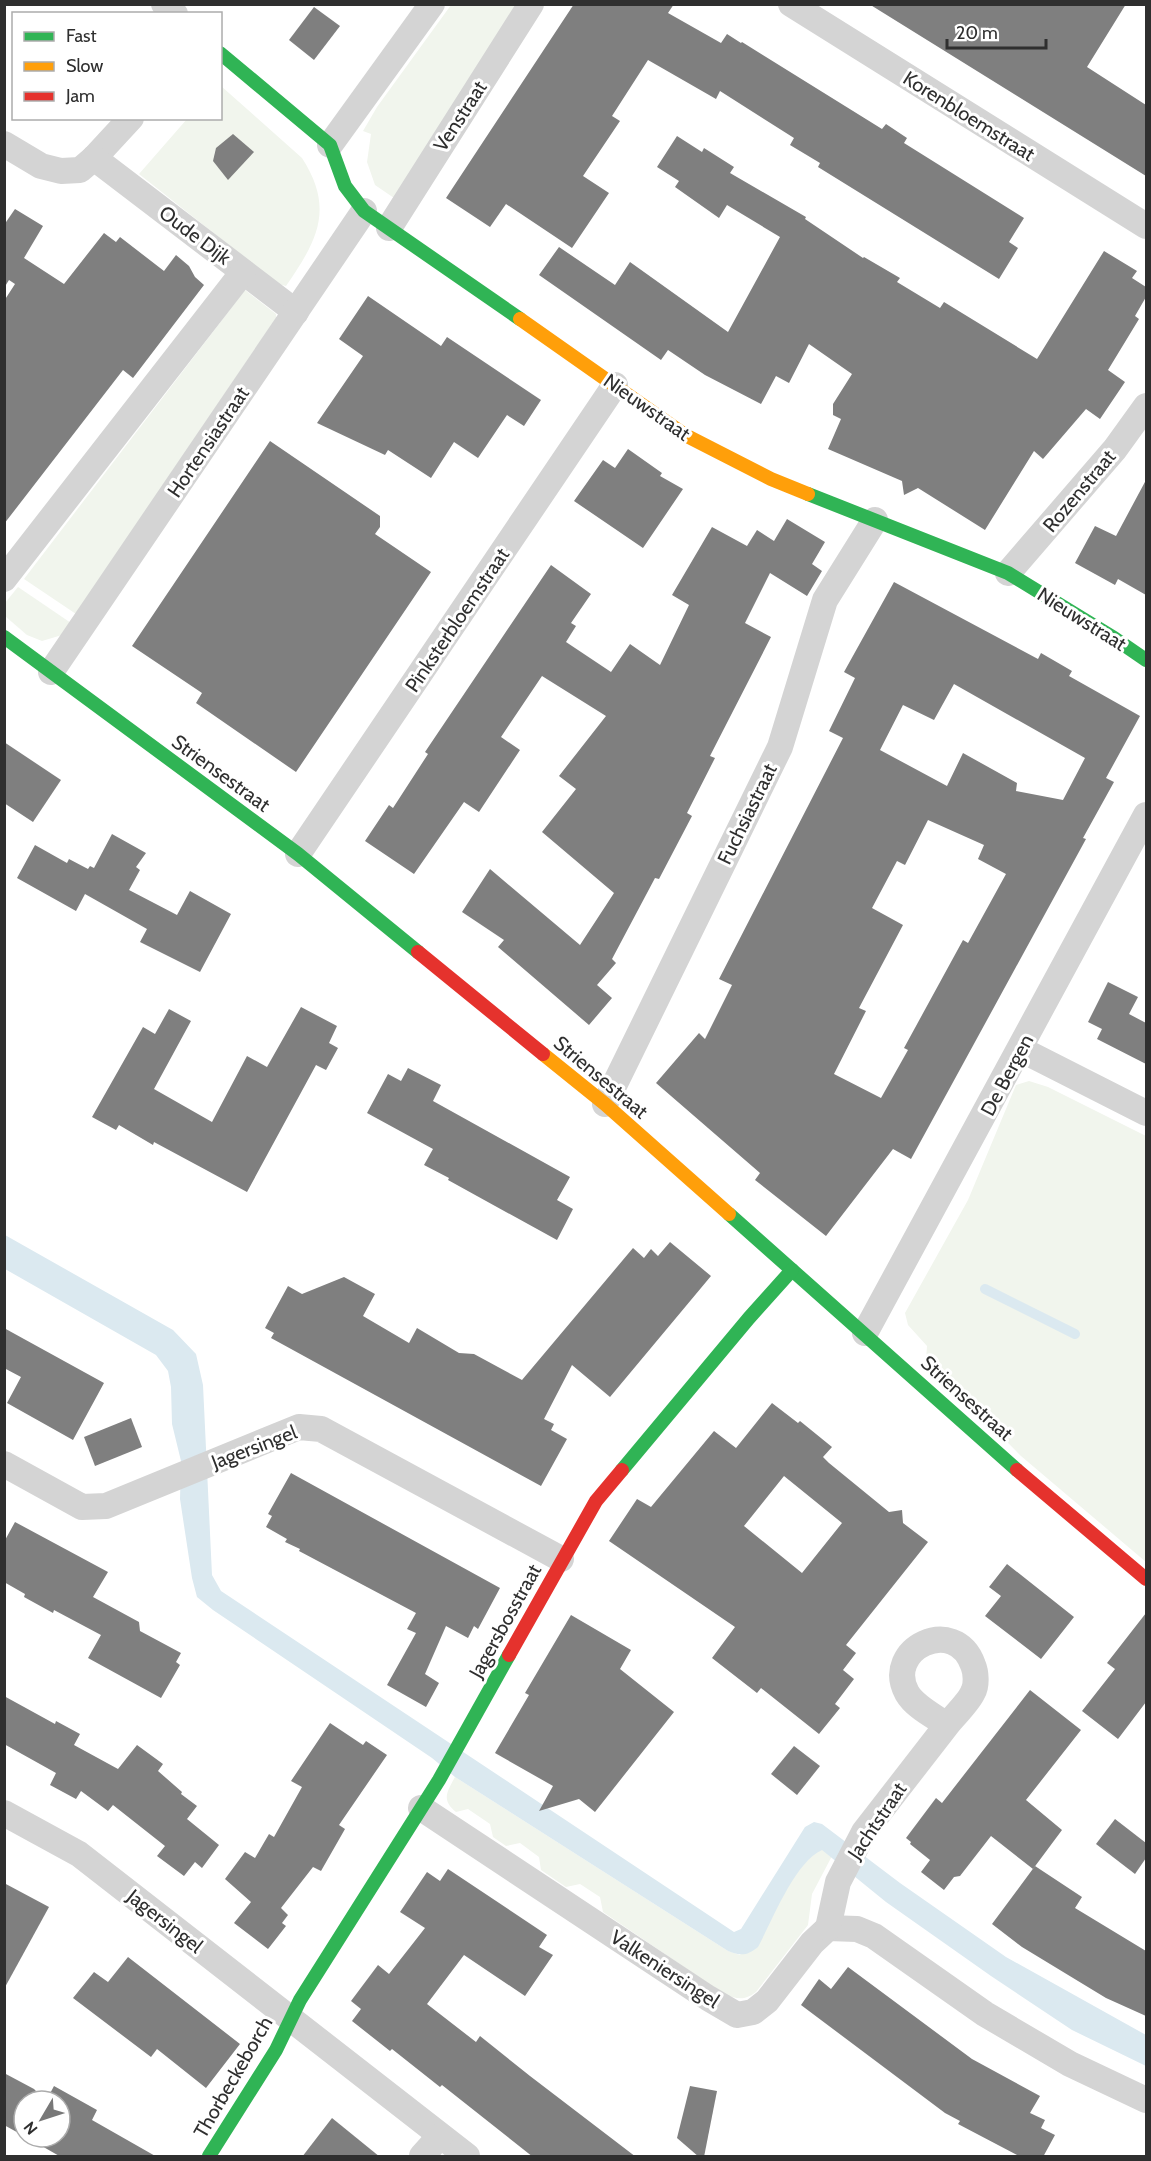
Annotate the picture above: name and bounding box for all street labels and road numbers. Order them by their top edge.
street label: Korenbloemstraat [899,66,1039,166]
street label: Venstraat [428,76,492,156]
street label: Oude Dijk [154,200,236,270]
street label: Nieuwstraat [599,368,695,446]
street label: Hortensiastraat [162,382,254,502]
street label: Rozenstraat [1038,445,1121,537]
street label: Pinksterbloemstraat [400,543,514,697]
street label: Nieuwstraat [1033,582,1131,656]
street label: Striensestraat [167,729,275,817]
street label: Fuchsiastraat [712,759,782,868]
street label: De Bergen [976,1030,1038,1120]
street label: Striensestraat [549,1031,653,1123]
street label: Striensestraat [916,1350,1018,1446]
street label: Jagersingel [207,1420,300,1475]
street label: Jagersbosstraat [463,1560,546,1683]
street label: Jachtstraat [842,1778,912,1865]
street label: Jagersingel [122,1883,208,1958]
street label: Valkeniersingel [606,1925,724,2013]
street label: Thorbeckeborch [189,2012,277,2142]

